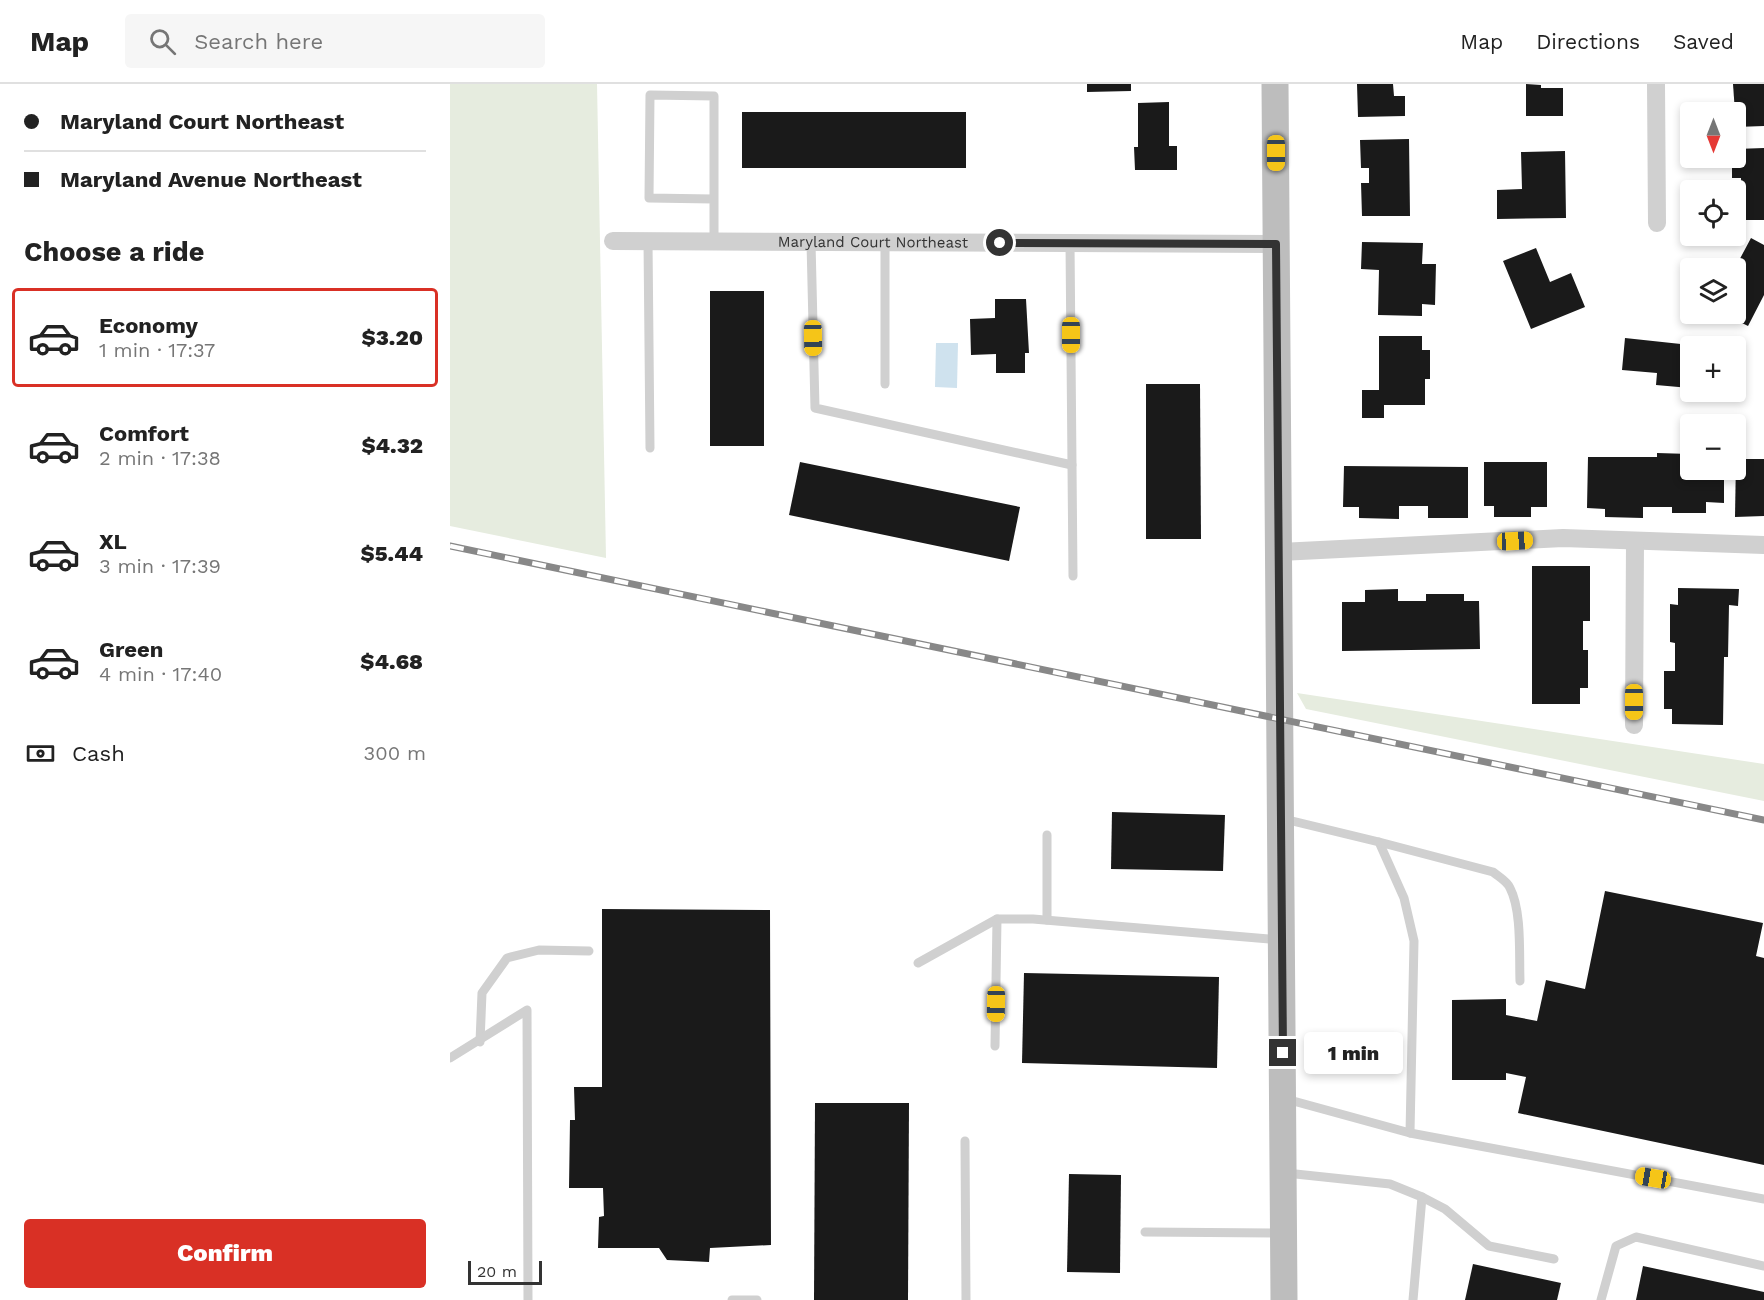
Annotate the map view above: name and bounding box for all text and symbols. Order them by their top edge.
search box [125,14,545,68]
text: Map [30,25,89,58]
icon: search [146,25,179,58]
text: Search here [194,29,323,54]
text: Map [1460,29,1503,54]
text: Directions [1536,29,1640,54]
text: Saved [1673,29,1734,54]
north arrow [1680,102,1746,168]
map controls [1680,102,1746,480]
text: Maryland Court Northeast [60,109,344,134]
car [1267,135,1285,171]
text: Maryland Avenue Northeast [60,167,362,192]
button: locate [1680,180,1746,246]
route start [986,229,1013,256]
street label: Maryland Court Northeast [778,233,969,252]
text: Choose a ride [24,236,204,268]
button: layers [1680,258,1746,324]
icon: car [27,311,81,365]
text: Economy [99,313,198,338]
car [1062,317,1080,353]
car [804,320,822,356]
text: $3.20 [362,325,423,350]
button: + [1680,336,1746,402]
text: 1 min · 17:37 [99,338,215,362]
button: − [1680,414,1746,480]
icon: car [27,419,81,473]
text: Comfort [99,421,189,446]
text: $4.32 [361,433,423,458]
text: 2 min · 17:38 [99,446,221,470]
icon: car [27,527,81,581]
text: XL [99,529,127,554]
car [1497,531,1533,551]
text: $5.44 [360,541,423,566]
text: 3 min · 17:39 [99,554,221,578]
icon: car [27,635,81,689]
text: Green [99,637,163,662]
text: $4.68 [360,649,423,674]
text: 4 min · 17:40 [99,662,222,686]
car [1625,684,1643,720]
icon: cash [24,737,57,770]
text: Cash [72,741,125,766]
text: 300 m [364,741,426,765]
car [987,986,1005,1022]
callout: 1 min [1304,1032,1403,1074]
route end [1269,1039,1296,1066]
text: 1 min [1328,1041,1379,1065]
car [1634,1166,1672,1190]
button: Confirm [24,1219,426,1288]
scale bar [468,1258,542,1286]
text: 20 m [477,1262,517,1281]

